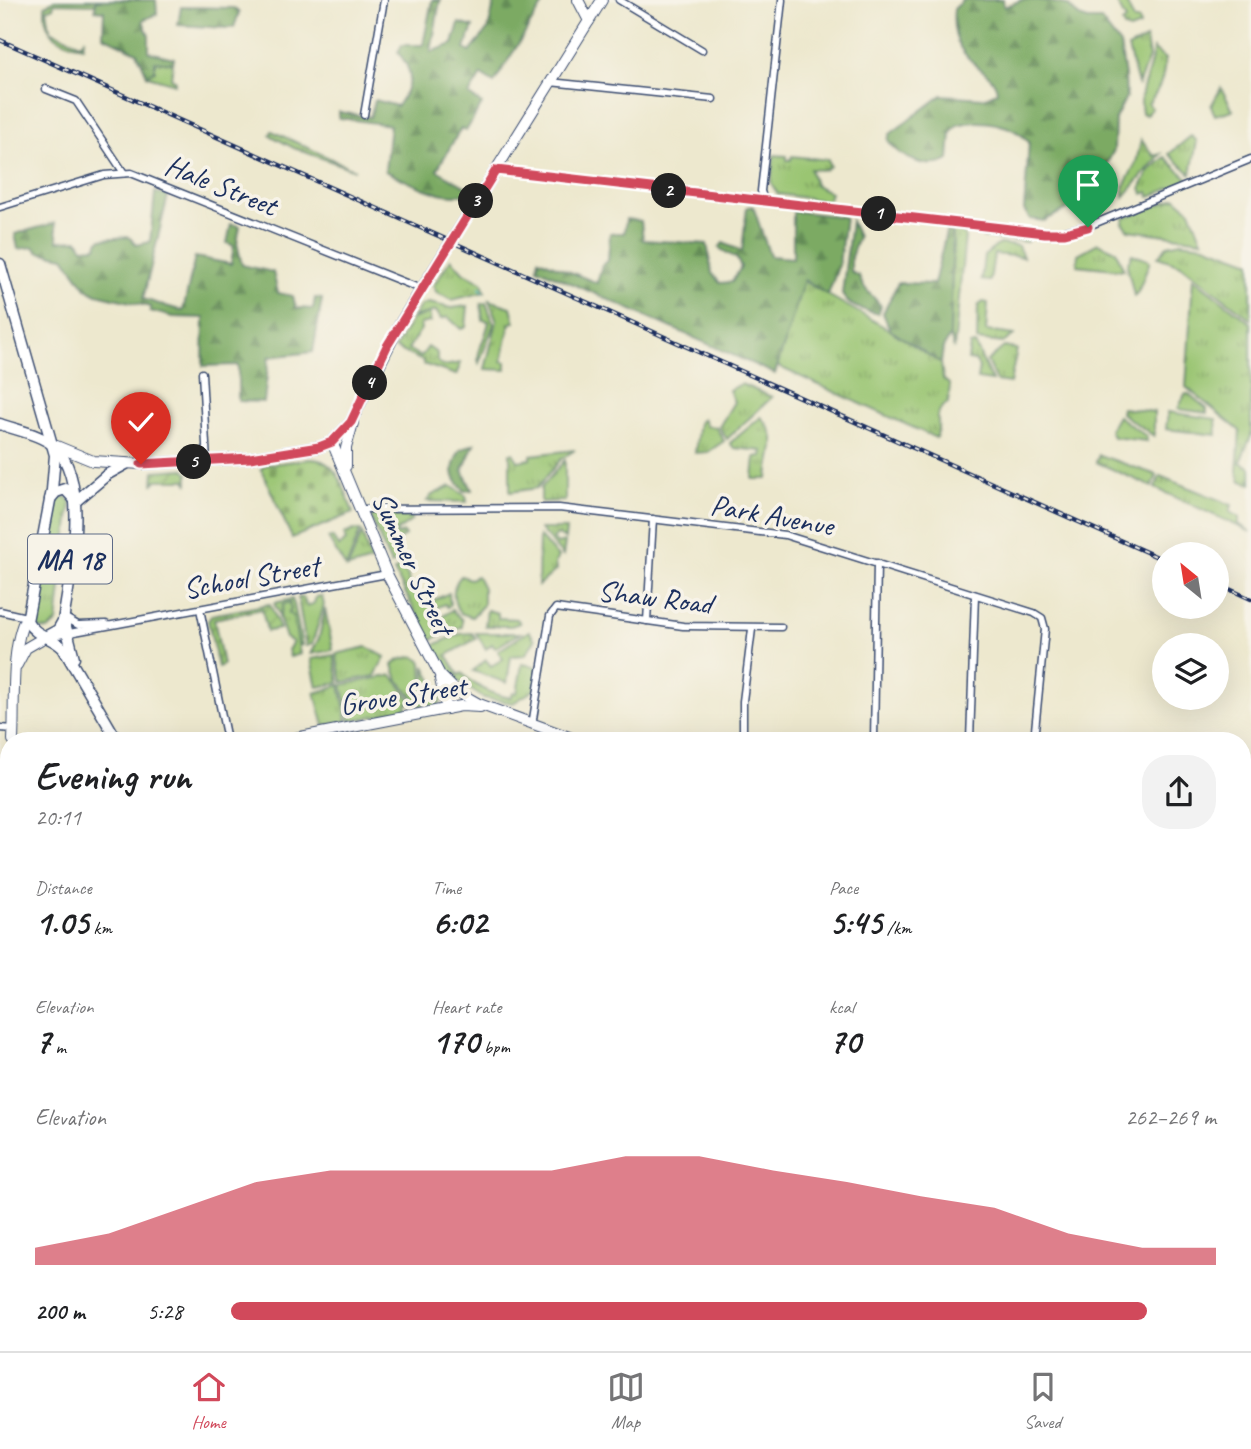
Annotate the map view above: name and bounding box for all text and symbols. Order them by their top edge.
street label: Hale Street [160,146,285,226]
pin [1058,155,1118,227]
icon: arrive [1069,166,1107,204]
pin: 2 [652,174,686,208]
text: 2 [664,178,673,202]
pin: 3 [458,184,494,218]
text: 3 [471,188,480,212]
pin: 1 [862,196,896,232]
text: 1 [874,201,883,225]
pin: 4 [352,366,388,400]
text: 4 [365,370,374,394]
pin [111,392,171,464]
icon: check [122,403,160,441]
pin: 5 [176,444,212,480]
text: 5 [189,449,198,473]
street label: Summer Street [363,485,464,644]
street label: Park Avenue [708,486,839,545]
road number: MA 18 [28,534,112,584]
north arrow [1152,542,1228,620]
map controls [1152,542,1229,710]
street label: School Street [180,546,326,608]
street label: Shaw Road [596,571,718,623]
button: layers [1152,633,1229,710]
street label: Grove Street [337,666,472,724]
text: Evening run [35,753,191,800]
button: share [1142,755,1216,829]
text: 20:11 [35,803,81,832]
text: Distance [35,876,92,900]
text: Time [432,876,461,900]
text: Pace [829,876,858,900]
text: 1.05 [35,900,89,945]
text: 6:02 [432,900,487,945]
text: 5:45 [829,900,882,945]
text: km [89,916,112,940]
text: /km [882,916,912,940]
text: Elevation [35,995,93,1019]
text: Heart rate [432,995,501,1019]
text: kcal [829,995,854,1019]
text: 7 [35,1019,51,1064]
text: 170 [432,1019,479,1064]
text: 70 [829,1019,860,1064]
text: m [51,1035,66,1059]
text: bpm [479,1035,510,1059]
text: Elevation [35,1103,106,1132]
text: 262–269 m [1125,1103,1216,1132]
text: 200 m [35,1297,85,1326]
text: 5:28 [147,1297,183,1326]
tab: Home [190,1368,228,1434]
tab: Map [607,1368,645,1434]
tab: Saved [1024,1368,1062,1434]

